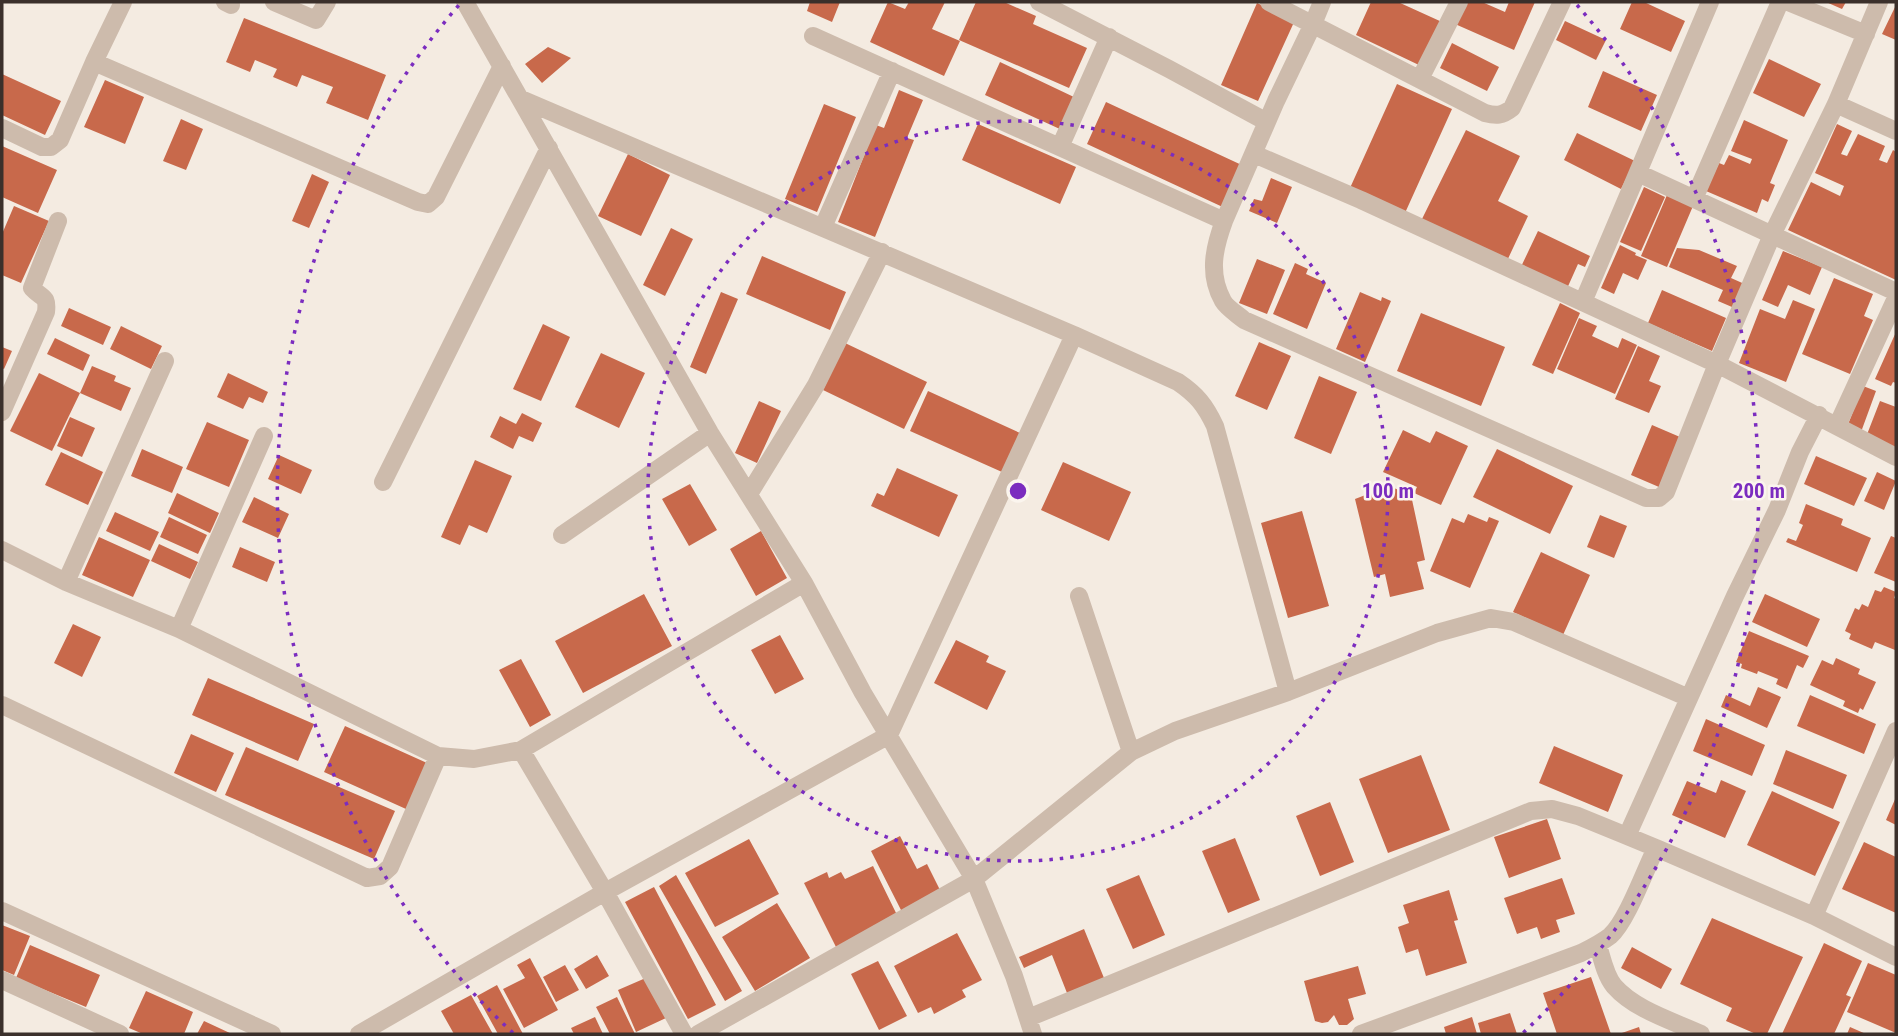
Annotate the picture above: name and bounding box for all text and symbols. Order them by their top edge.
centre of rings [1006,479,1030,503]
text: 100 m [1362,479,1414,503]
text: 200 m [1733,479,1785,503]

